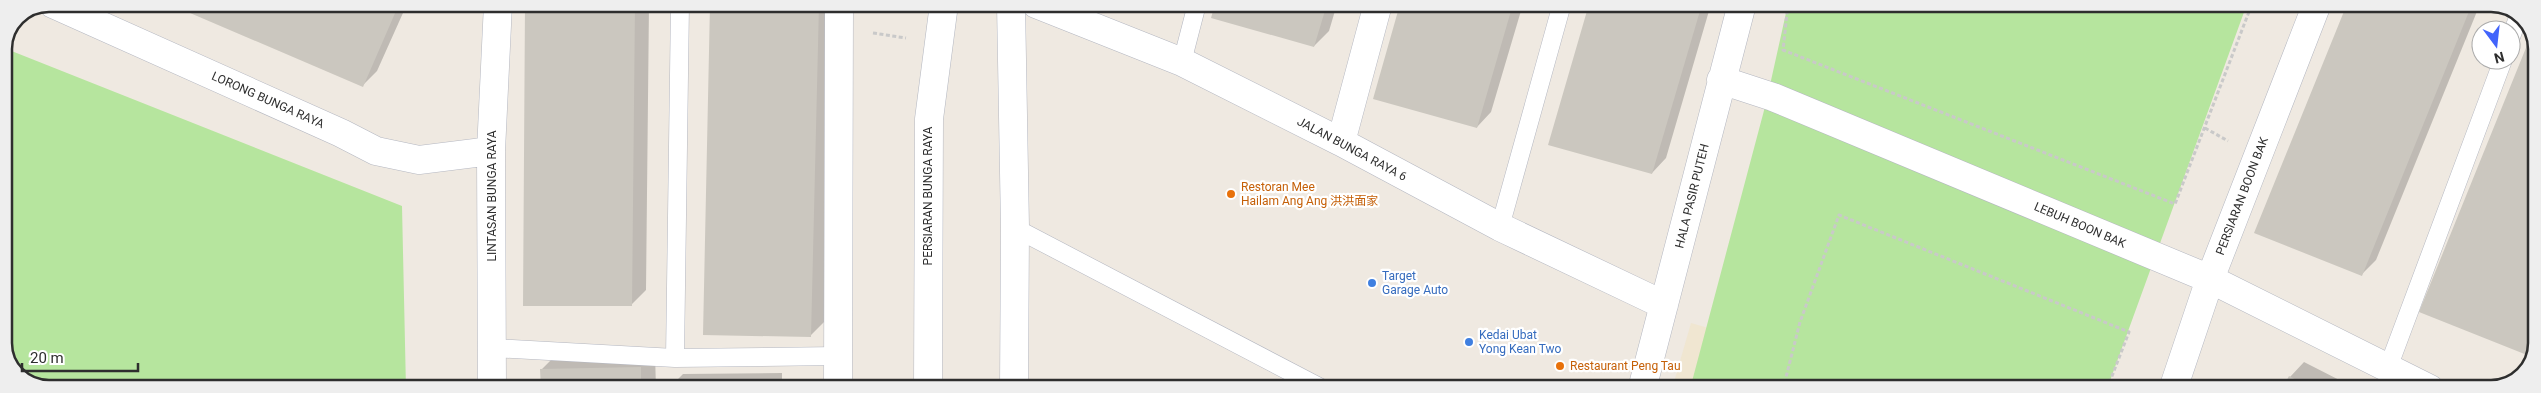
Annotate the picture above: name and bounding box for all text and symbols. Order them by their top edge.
north arrow [2471,20,2521,70]
text: N [2493,49,2506,67]
street label: LORONG BUNGA RAYA [210,69,327,131]
street label: JALAN BUNGA RAYA 6 [1295,114,1409,184]
street label: PERSIARAN BUNGA RAYA [921,126,935,265]
street label: LINTASAN BUNGA RAYA [485,130,499,262]
street label: PERSIARAN BOON BAK [2213,135,2271,257]
street label: HALA PASIR PUTEH [1672,142,1712,250]
place label: Restoran Mee Hailam Ang Ang 洪洪面家 [1241,180,1378,208]
marker: Restoran Mee Hailam Ang Ang 洪洪面家 [1225,188,1237,200]
street label: LEBUH BOON BAK [2032,199,2128,251]
place label: Target Garage Auto [1382,269,1448,297]
marker: Target Garage Auto [1366,277,1378,289]
place label: Kedai Ubat Yong Kean Two [1479,328,1561,356]
marker: Kedai Ubat Yong Kean Two [1463,336,1475,348]
scale bar [22,340,139,372]
text: 20 m [30,349,64,367]
place label: Restaurant Peng Tau [1570,359,1681,373]
marker: Restaurant Peng Tau [1554,360,1566,372]

